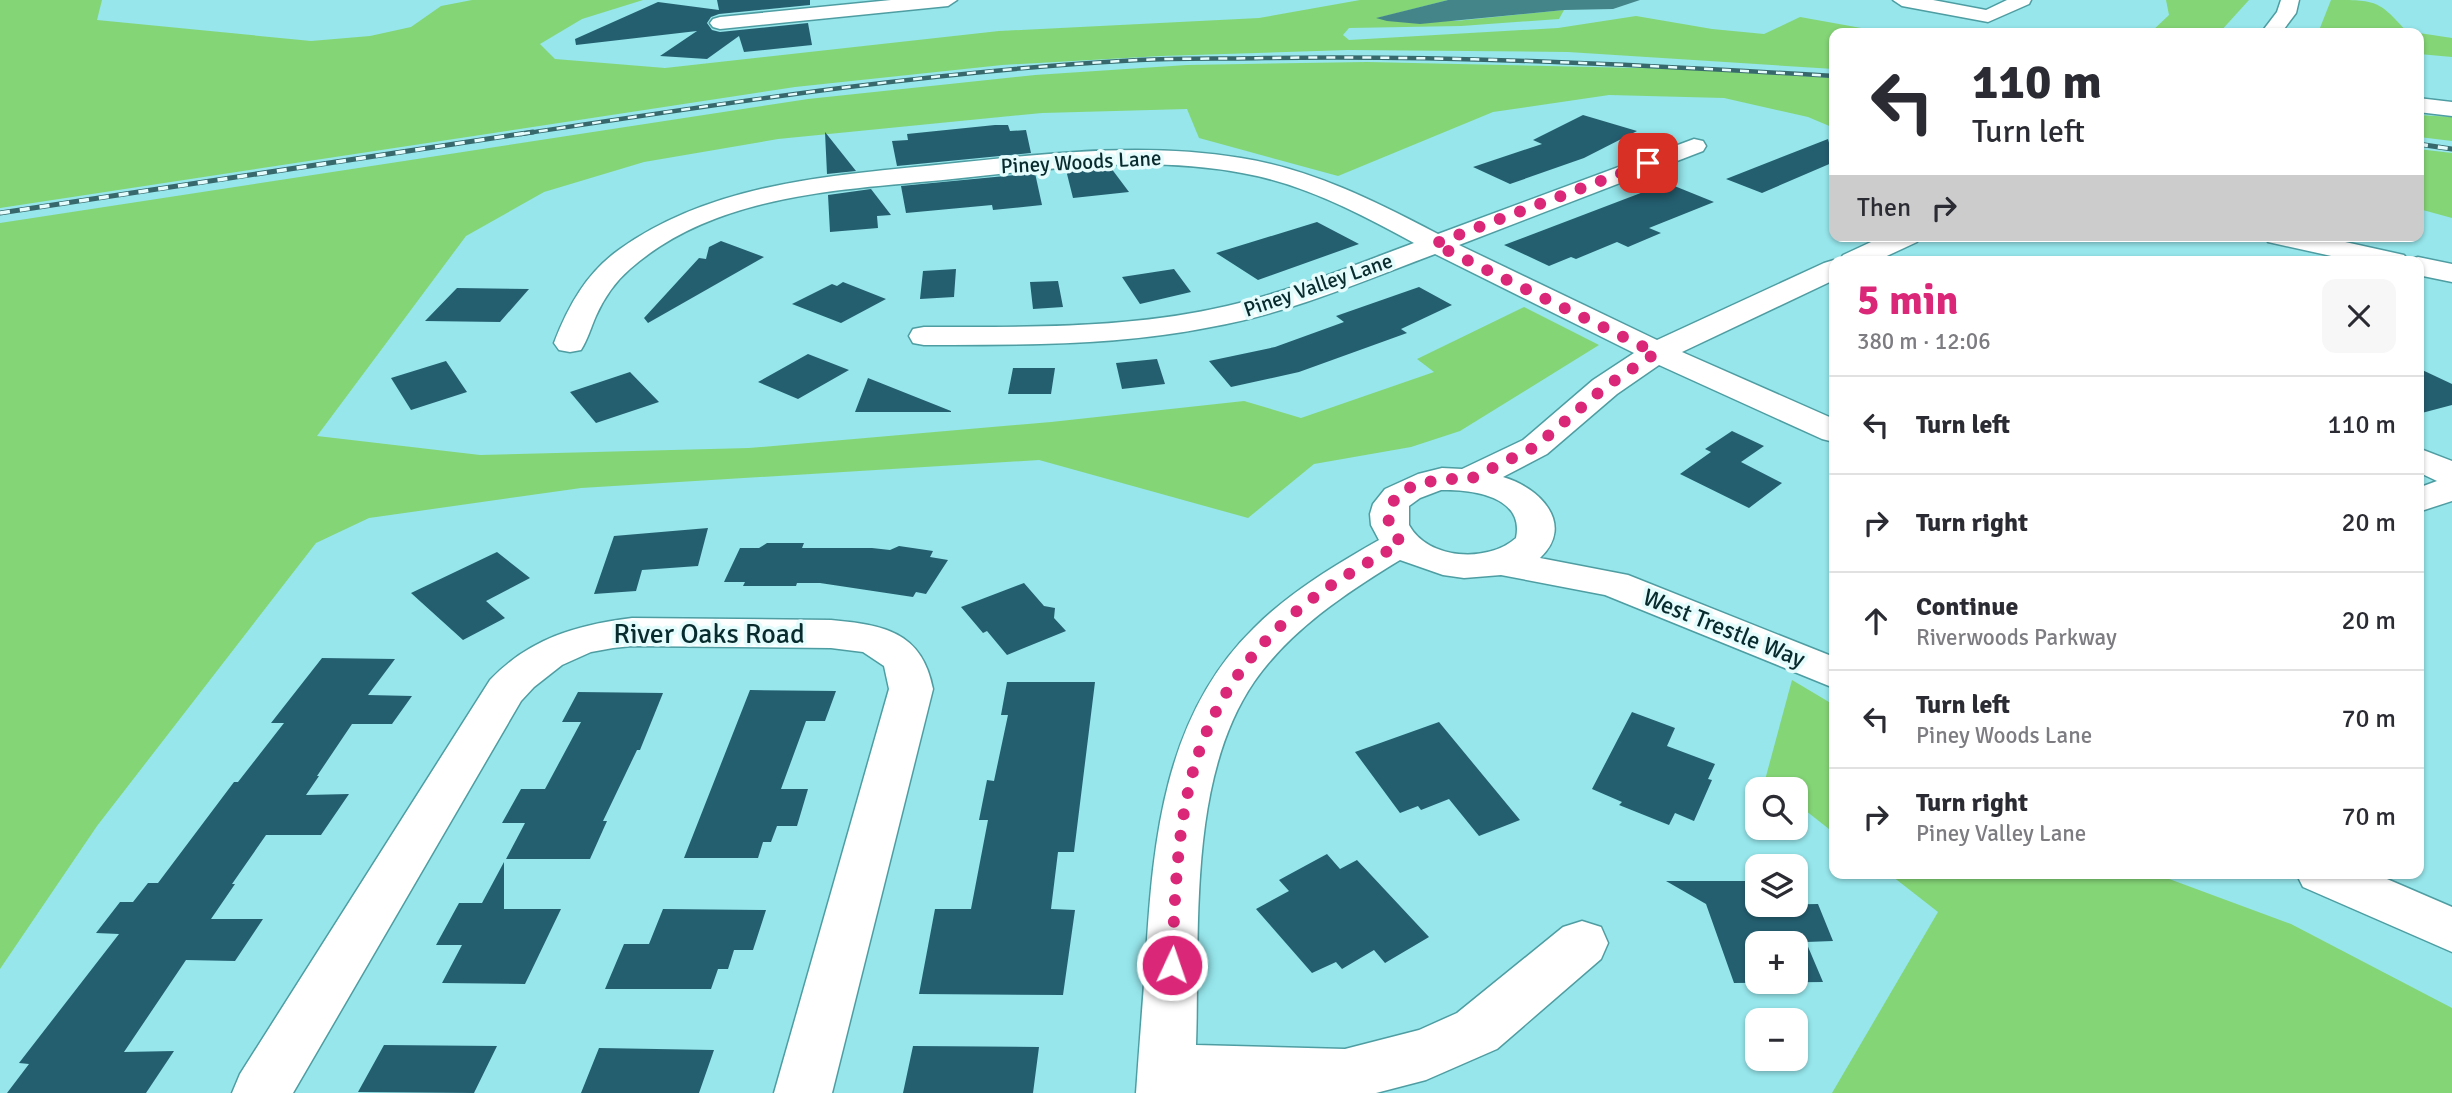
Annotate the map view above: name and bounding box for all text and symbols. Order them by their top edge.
text: 110 m [1972,52,2102,112]
icon: left [1857,56,1948,147]
text: Turn left [1972,112,2085,151]
pin [1618,133,1678,193]
icon: arrive [1629,144,1667,182]
street label: Piney Woods Lane [1000,145,1162,179]
icon: right [1925,189,1963,227]
text: Then [1857,192,1911,224]
street label: Piney Valley Lane [1240,247,1396,323]
text: 5 min [1857,275,1958,326]
button: close [2322,279,2396,353]
text: 380 m · 12:06 [1857,327,1991,356]
icon: left [1857,406,1895,444]
text: Turn left [1916,409,2010,441]
text: 110 m [2327,409,2396,441]
icon: right [1857,504,1895,542]
text: Turn right [1916,507,2028,539]
text: 20 m [2341,507,2396,539]
street label: West Trestle Way [1639,582,1809,674]
text: Continue [1916,591,2018,623]
icon: ahead [1857,602,1895,640]
text: 20 m [2341,605,2396,637]
street label: River Oaks Road [613,617,805,651]
text: Riverwoods Parkway [1916,623,2117,652]
text: Turn left [1916,689,2010,721]
icon: left [1857,700,1895,738]
text: 70 m [2341,703,2396,735]
text: Piney Woods Lane [1916,721,2092,750]
map controls [1745,777,1808,1071]
button: search [1745,777,1808,840]
text: Turn right [1916,787,2028,819]
icon: right [1857,798,1895,836]
text: 70 m [2341,801,2396,833]
text: Piney Valley Lane [1916,819,2086,848]
button: layers [1745,854,1808,917]
position arrow [1135,928,1209,1002]
button: + [1745,931,1808,994]
button: − [1745,1008,1808,1071]

